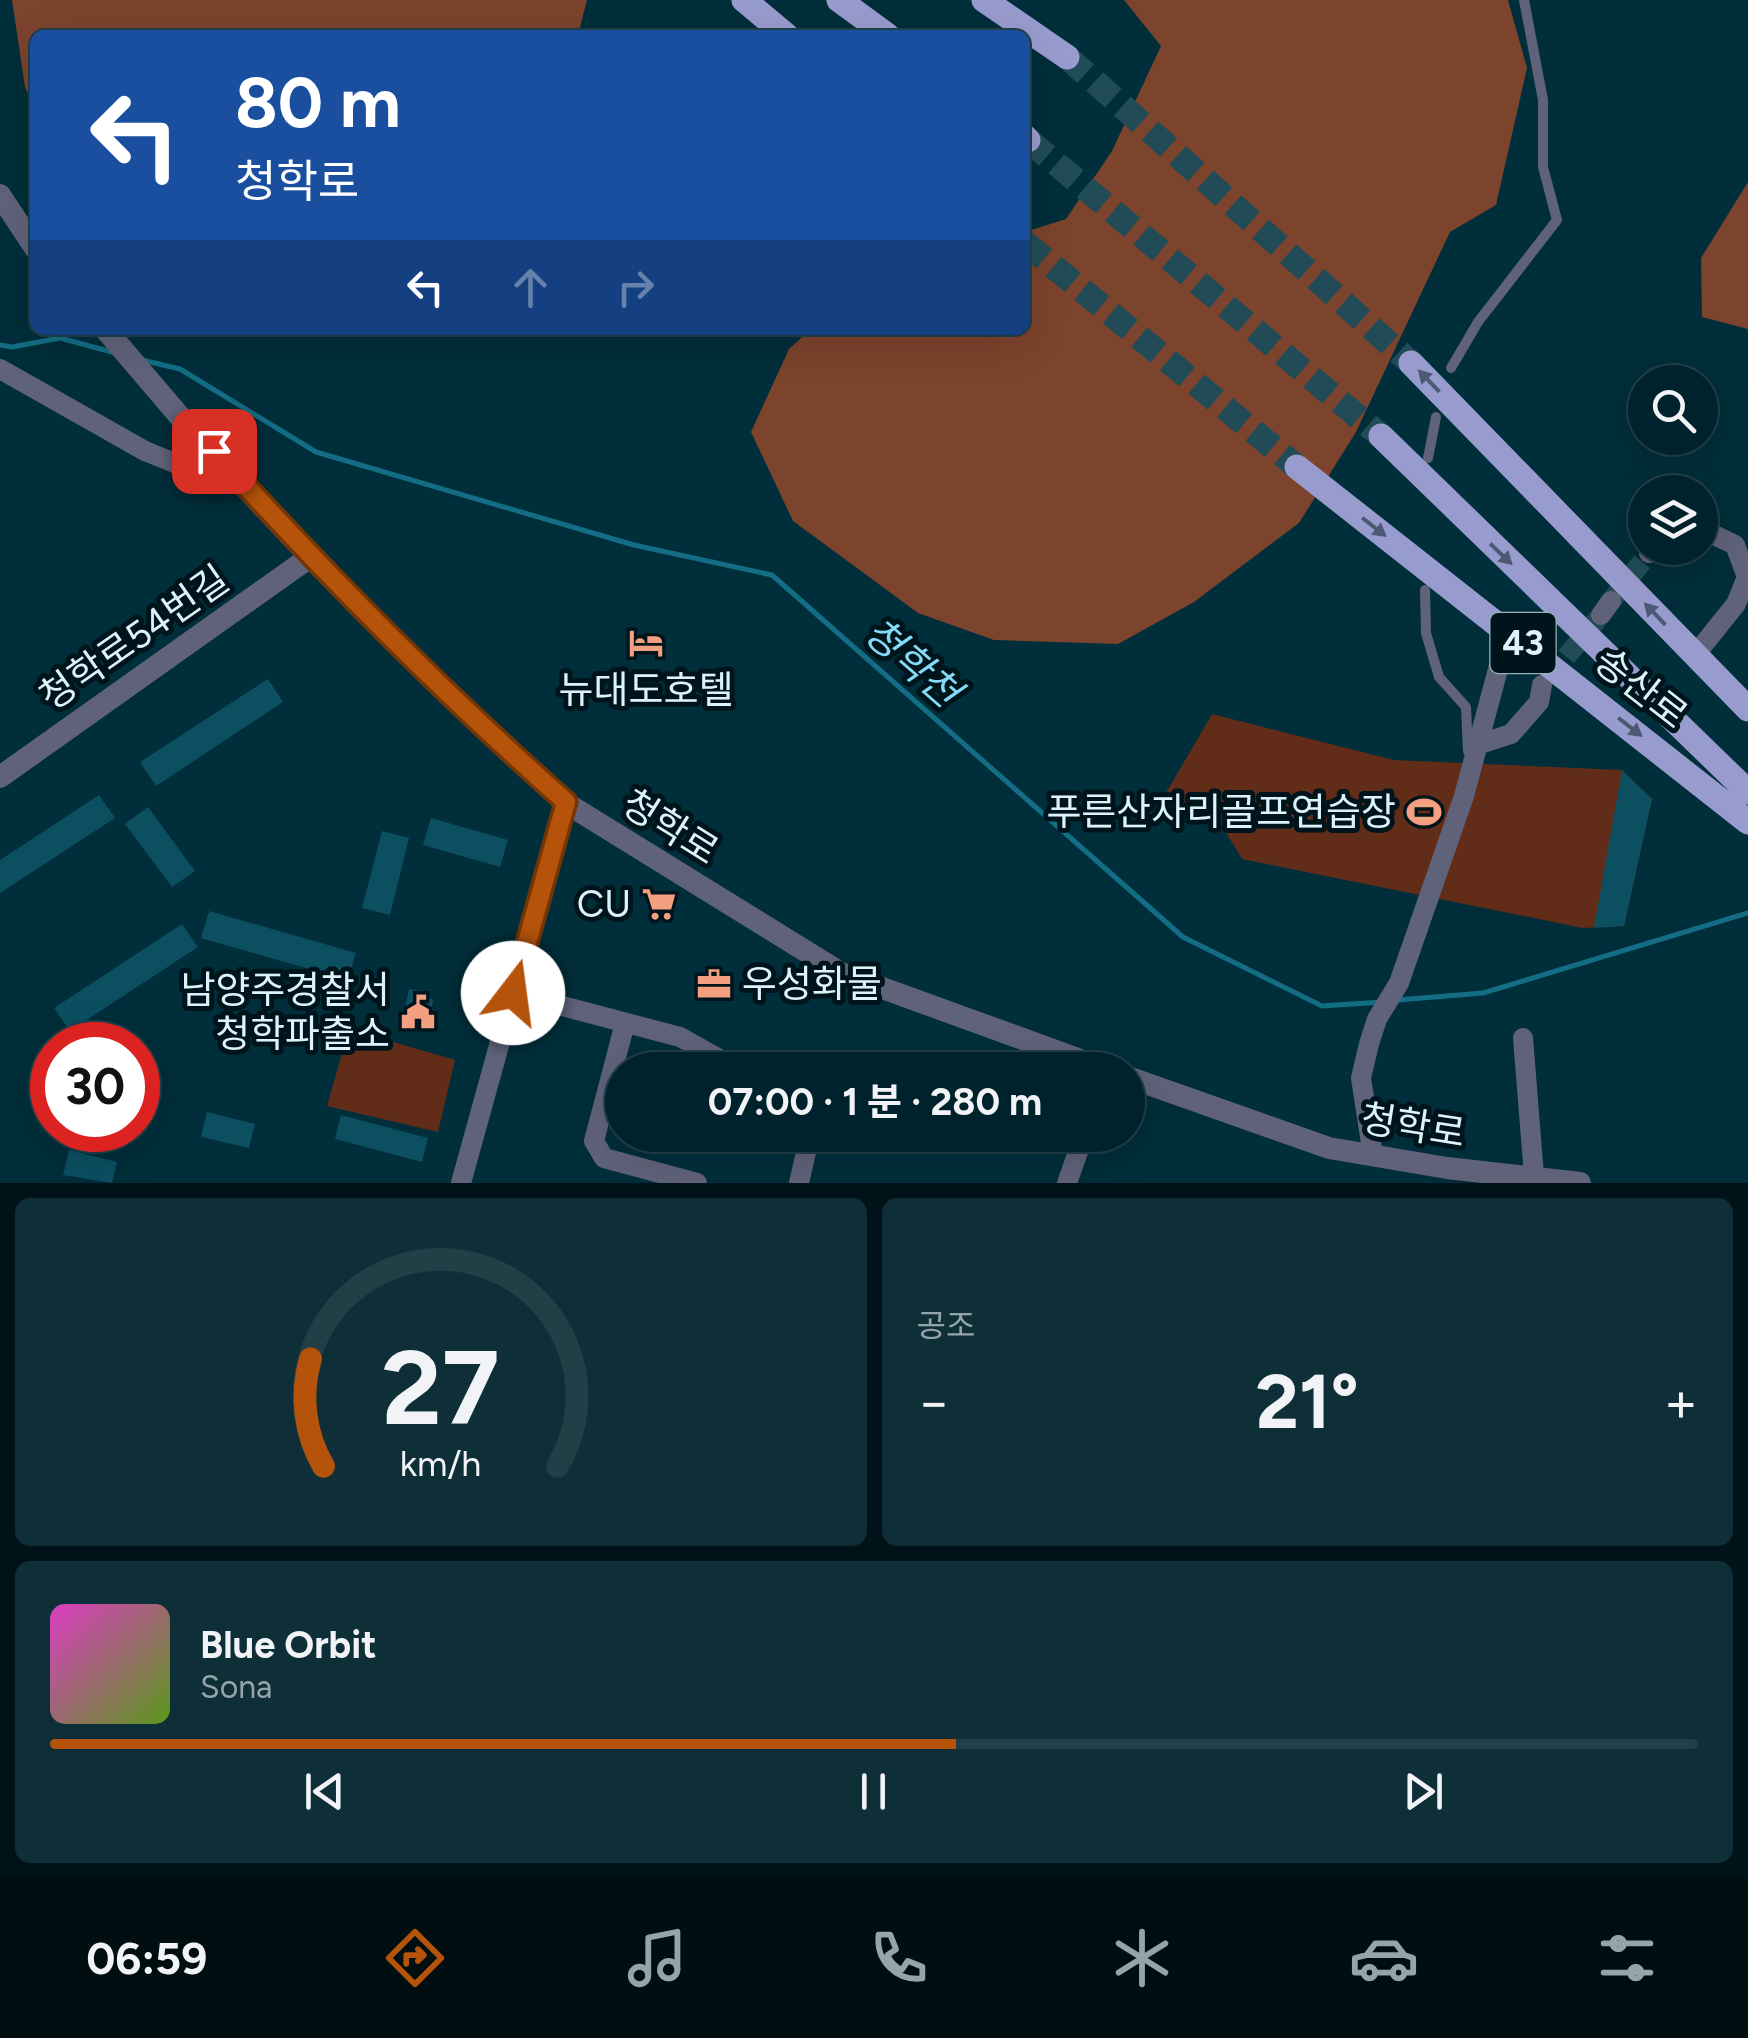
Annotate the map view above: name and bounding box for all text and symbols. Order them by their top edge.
text: 80 m [235,60,401,145]
icon: left [70,70,200,200]
text: 청학로 [235,154,359,208]
icon: left [398,260,453,315]
icon: ahead [503,260,558,315]
icon: right [608,260,663,315]
map controls [1628,365,1718,565]
button: search [1628,365,1718,455]
one-way arrow [1417,370,1441,394]
pin [172,409,257,494]
icon: arrive [187,424,242,479]
button: layers [1628,475,1718,565]
one-way arrow [1361,516,1387,536]
one-way arrow [1488,541,1512,565]
street label: 청학로54번길 [31,556,237,720]
one-way arrow [1644,603,1667,627]
water label: 청학천 [855,608,973,719]
road number: 43 [1490,613,1556,673]
hotel icon: 뉴대도호텔 [627,624,665,662]
street label: 송산로 [1586,638,1696,738]
place label: 뉴대도호텔 [559,667,733,713]
one-way arrow [1617,716,1643,736]
street label: 청학로 [613,780,727,874]
place label: 푸른산자리골프연습장 [1046,789,1396,835]
sports icon: 푸른산자리골프연습장 [1405,793,1443,831]
place label: CU [577,881,631,927]
supermarket icon: CU [640,885,678,923]
position arrow [461,941,565,1045]
place label: 우성화물 [742,961,882,1007]
office icon: 우성화물 [695,965,733,1003]
place label: 남양주경찰서 청학파출소 [180,967,390,1057]
public building icon: 남양주경찰서 청학파출소 [399,993,437,1031]
speed limit sign: 30 [30,1022,160,1152]
text: 07:00 · 1 분 · 280 m [708,1079,1042,1125]
street label: 청학로 [1358,1095,1468,1157]
text: 공조 [917,1307,975,1345]
text: 27 [382,1325,500,1450]
text: 21° [1256,1357,1359,1447]
text: − [917,1369,951,1435]
text: + [1664,1369,1698,1435]
text: km/h [400,1442,482,1485]
text: Blue Orbit [200,1622,376,1668]
text: Sona [200,1668,272,1706]
icon: previous [297,1764,352,1819]
icon: pause [846,1764,901,1819]
icon: next [1396,1764,1451,1819]
icon: directions [380,1923,450,1993]
icon: music [622,1923,692,1993]
icon: phone [864,1923,934,1993]
icon: climate [1107,1923,1177,1993]
icon: car [1349,1923,1419,1993]
icon: filters [1592,1923,1662,1993]
text: 06:59 [86,1931,207,1985]

